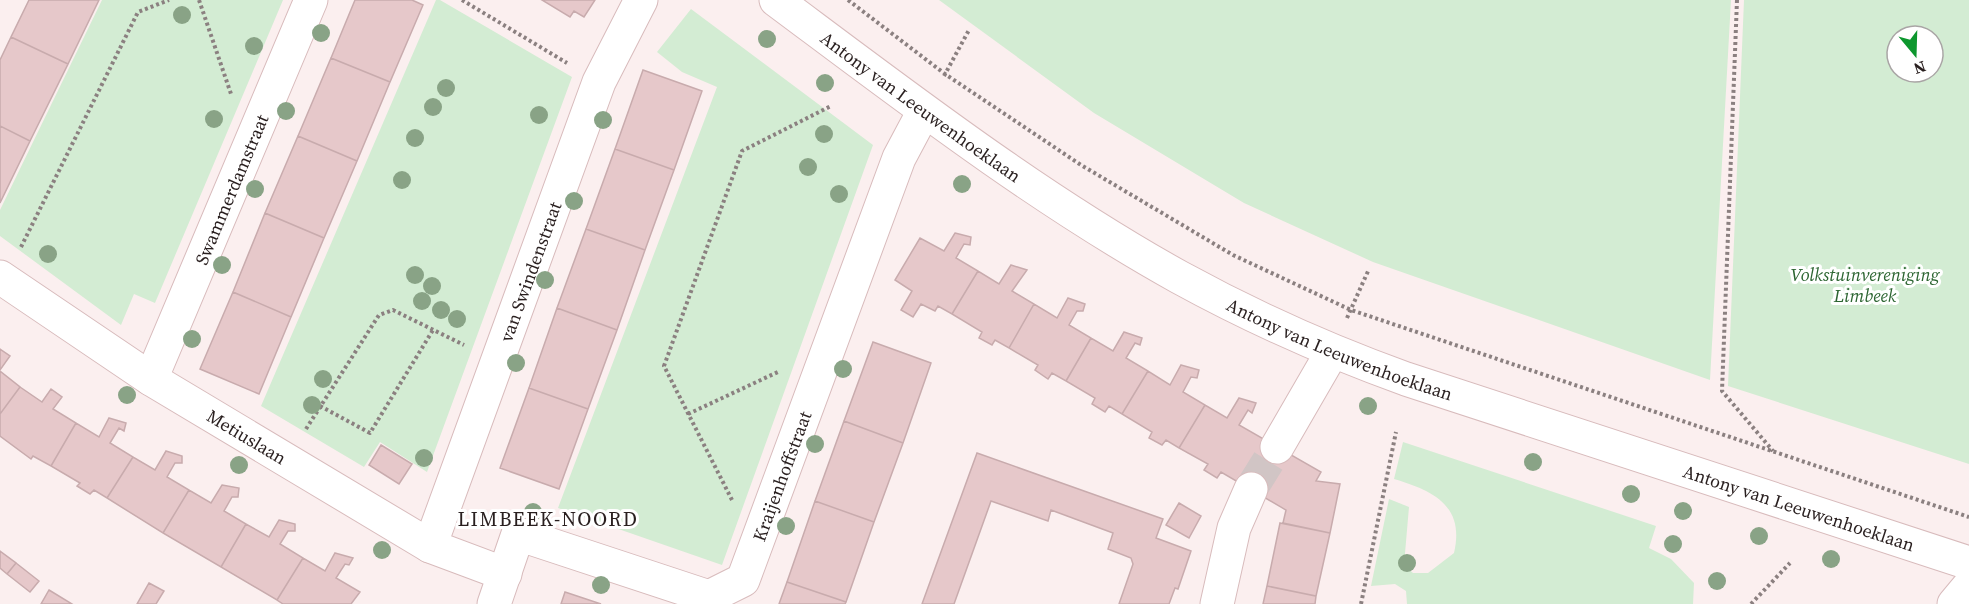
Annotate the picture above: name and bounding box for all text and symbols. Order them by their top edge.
north arrow [1885,24,1945,84]
street label: Antony van Leeuwenhoeklaan [816,25,1026,188]
text: N [1910,56,1929,81]
street label: Swammerdamstraat [188,110,274,268]
street label: van Swindenstraat [493,198,567,345]
park label: Volkstuinvereniging Limbeek [1791,262,1941,308]
street label: Antony van Leeuwenhoeklaan [1223,292,1456,406]
street label: Metiuslaan [202,403,291,470]
street label: Kraijenhoffstraat [746,407,817,545]
street label: Antony van Leeuwenhoeklaan [1680,458,1918,557]
district label: LIMBEEK-NOORD [457,505,639,533]

